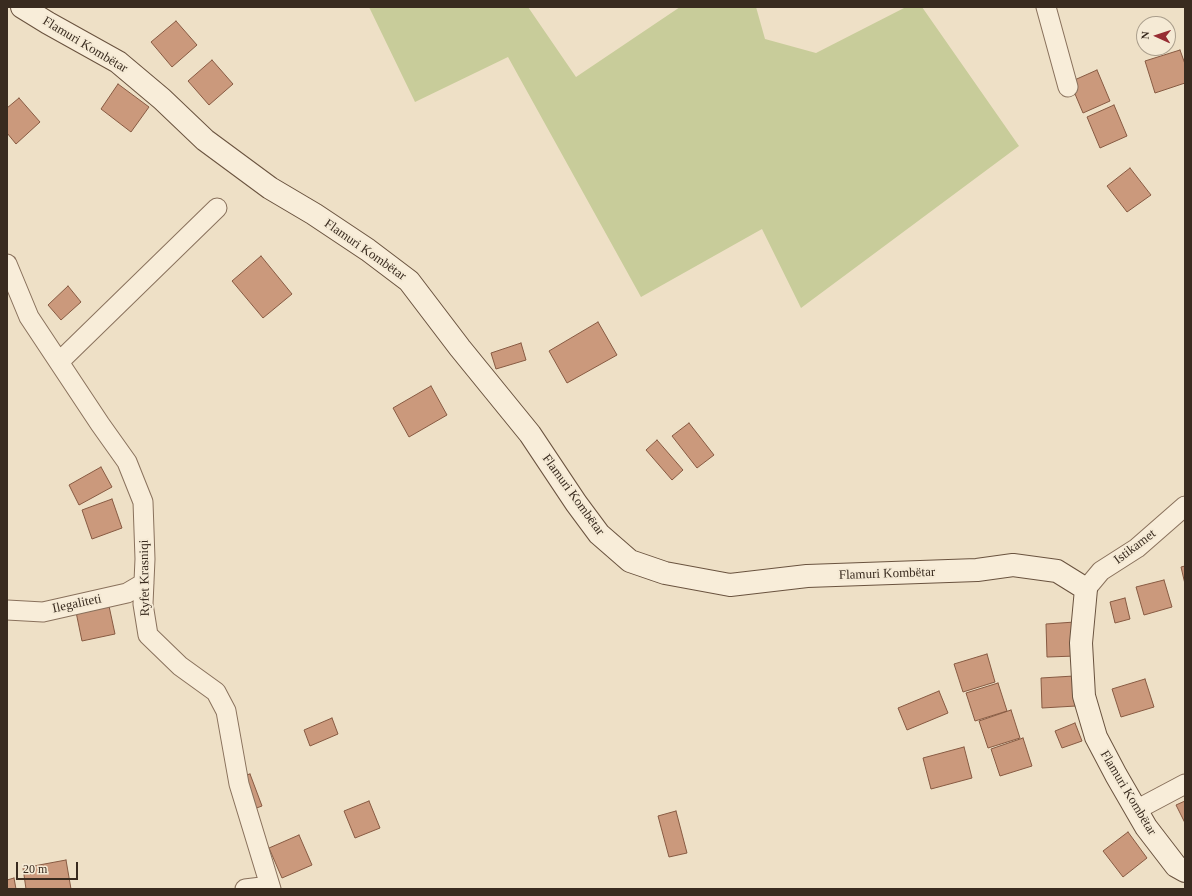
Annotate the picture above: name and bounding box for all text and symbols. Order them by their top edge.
street label: Flamuri Kombëtar [40,13,130,77]
north arrow [1136,16,1176,56]
text: N [1139,31,1151,40]
street label: Flamuri Kombëtar [321,216,409,284]
street label: Flamuri Kombëtar [538,451,608,539]
street label: Istikamet [1111,526,1159,568]
street label: Ryfet Krasniqi [137,540,153,616]
street label: Flamuri Kombëtar [839,565,935,583]
street label: Ilegaliteti [51,591,103,617]
street label: Flamuri Kombëtar [1096,748,1160,838]
scale bar [18,854,80,880]
text: 20 m [23,862,47,876]

